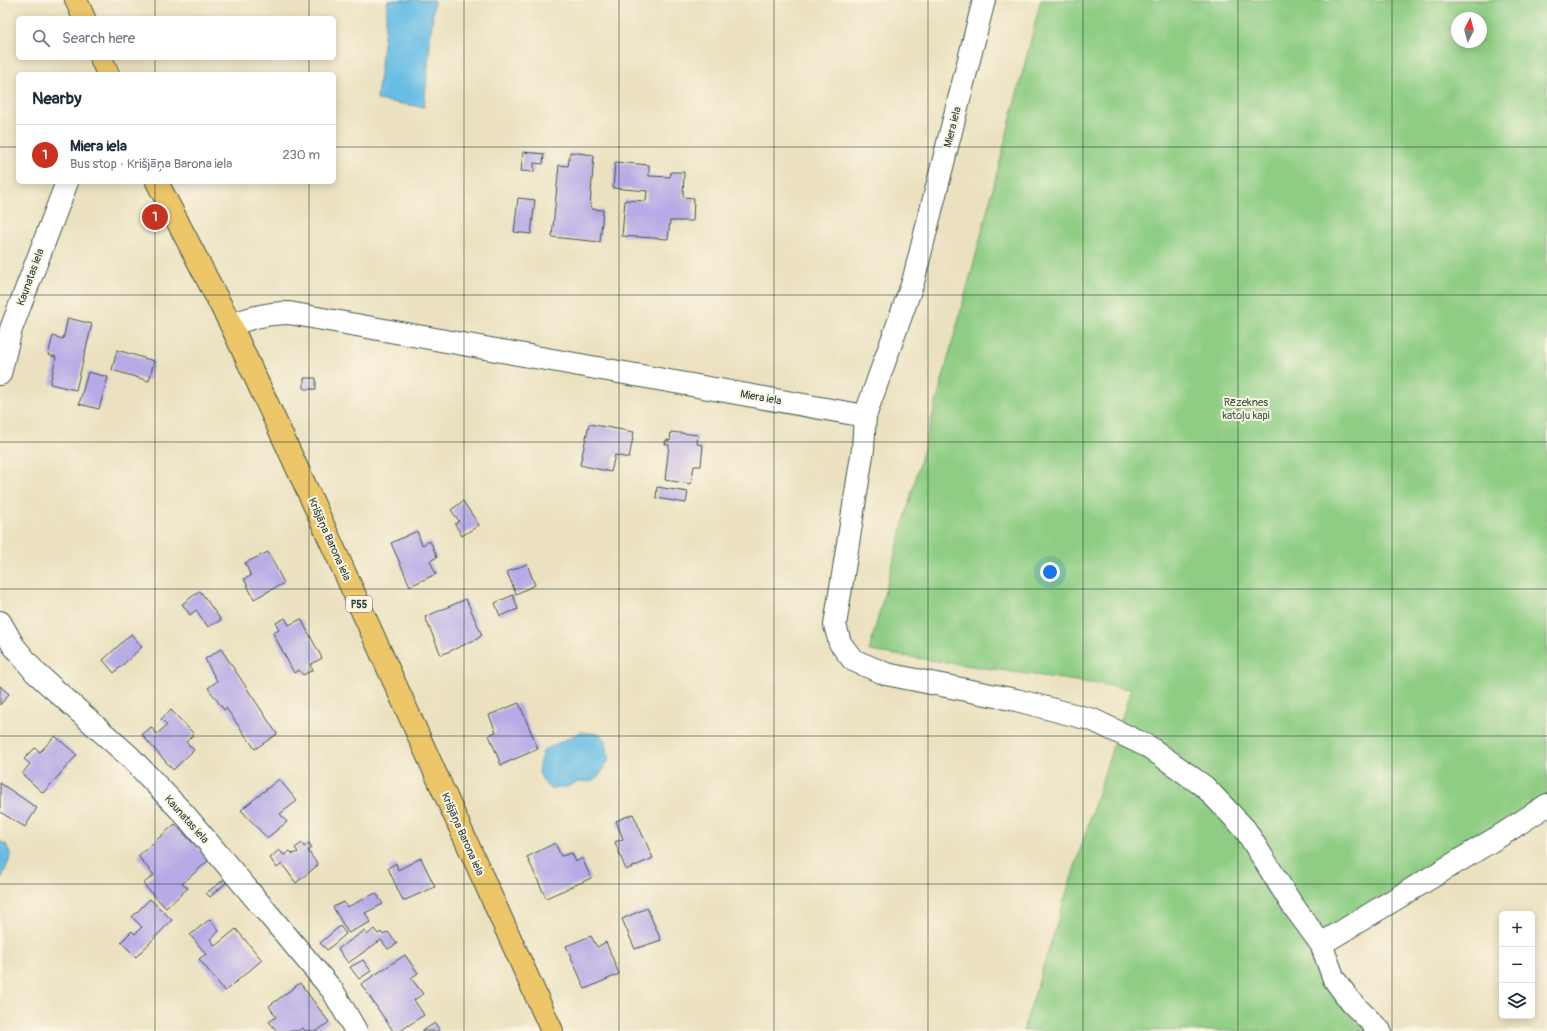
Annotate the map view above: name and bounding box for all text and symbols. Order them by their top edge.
north arrow [1451,12,1487,48]
search box [16,16,336,60]
icon: search [30,27,52,49]
text: Search here [62,29,135,48]
text: Nearby [32,88,81,109]
street label: Miera iela [941,105,964,149]
text: Miera iela [70,137,127,156]
text: 1 [42,147,48,163]
text: 230 m [283,147,320,163]
text: Bus stop · Krišjāņa Barona iela [70,156,232,172]
pin: 1 [142,202,168,232]
street label: Kaunatas iela [14,247,47,308]
street label: Miera iela [739,387,783,408]
park label: Rēzeknes katoļu kapi [1222,396,1270,422]
street label: Krišjāņa Barona iela [305,496,354,583]
your location [1040,562,1060,582]
road number: P55 [346,596,372,612]
street label: Krišjāņa Barona iela [438,791,487,878]
street label: Kaunatas iela [162,793,212,846]
map controls [1499,911,1535,1019]
button: + [1499,911,1535,947]
button: − [1499,947,1535,983]
button: layers [1499,983,1535,1019]

